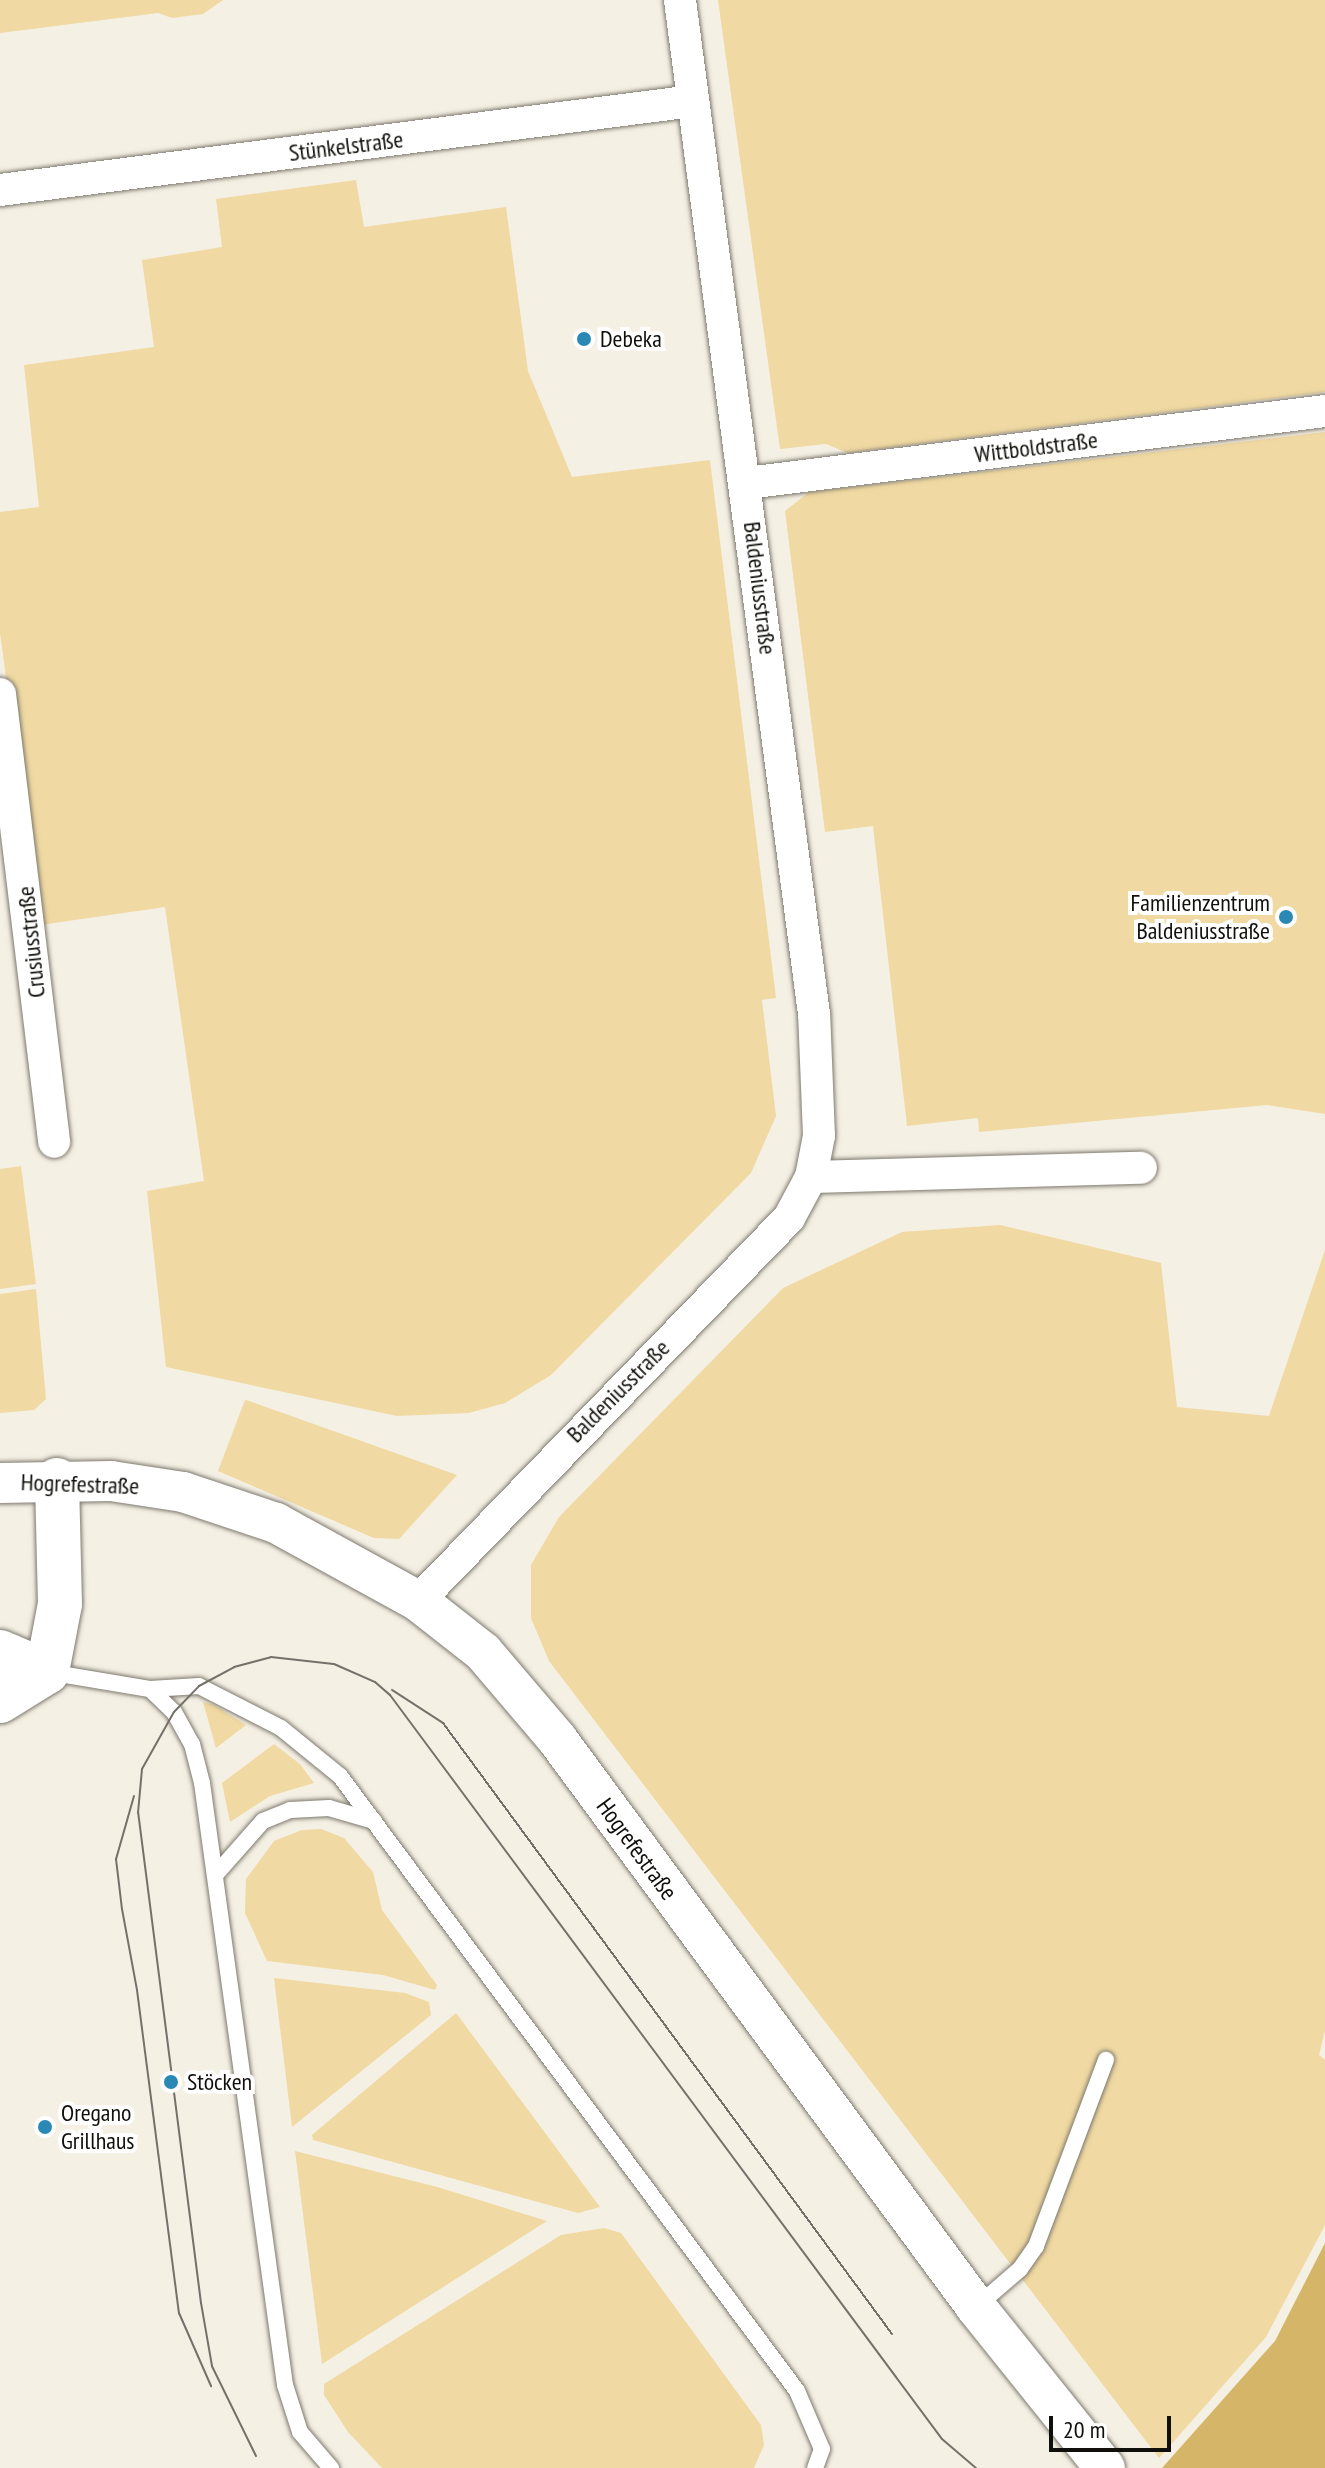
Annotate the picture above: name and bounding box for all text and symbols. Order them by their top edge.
street label: Stünkelstraße [287,125,405,167]
place label: Debeka [600,325,662,353]
marker: Debeka [575,330,593,348]
street label: Wittboldstraße [973,425,1099,469]
street label: Baldeniusstraße [738,520,782,656]
street label: Crusiusstraße [11,885,51,999]
place label: Familienzentrum Baldeniusstraße [1130,889,1270,945]
marker: Familienzentrum Baldeniusstraße [1277,908,1295,926]
street label: Baldeniusstraße [561,1334,675,1448]
street label: Hogrefestraße [20,1468,140,1500]
street label: Hogrefestraße [591,1793,683,1905]
place label: Stöcken [187,2068,252,2096]
marker: Stöcken [162,2073,180,2091]
place label: Oregano Grillhaus [61,2099,134,2155]
marker: Oregano Grillhaus [36,2118,54,2136]
scale bar [1053,2400,1175,2450]
text: 20 m [1063,2414,1105,2445]

